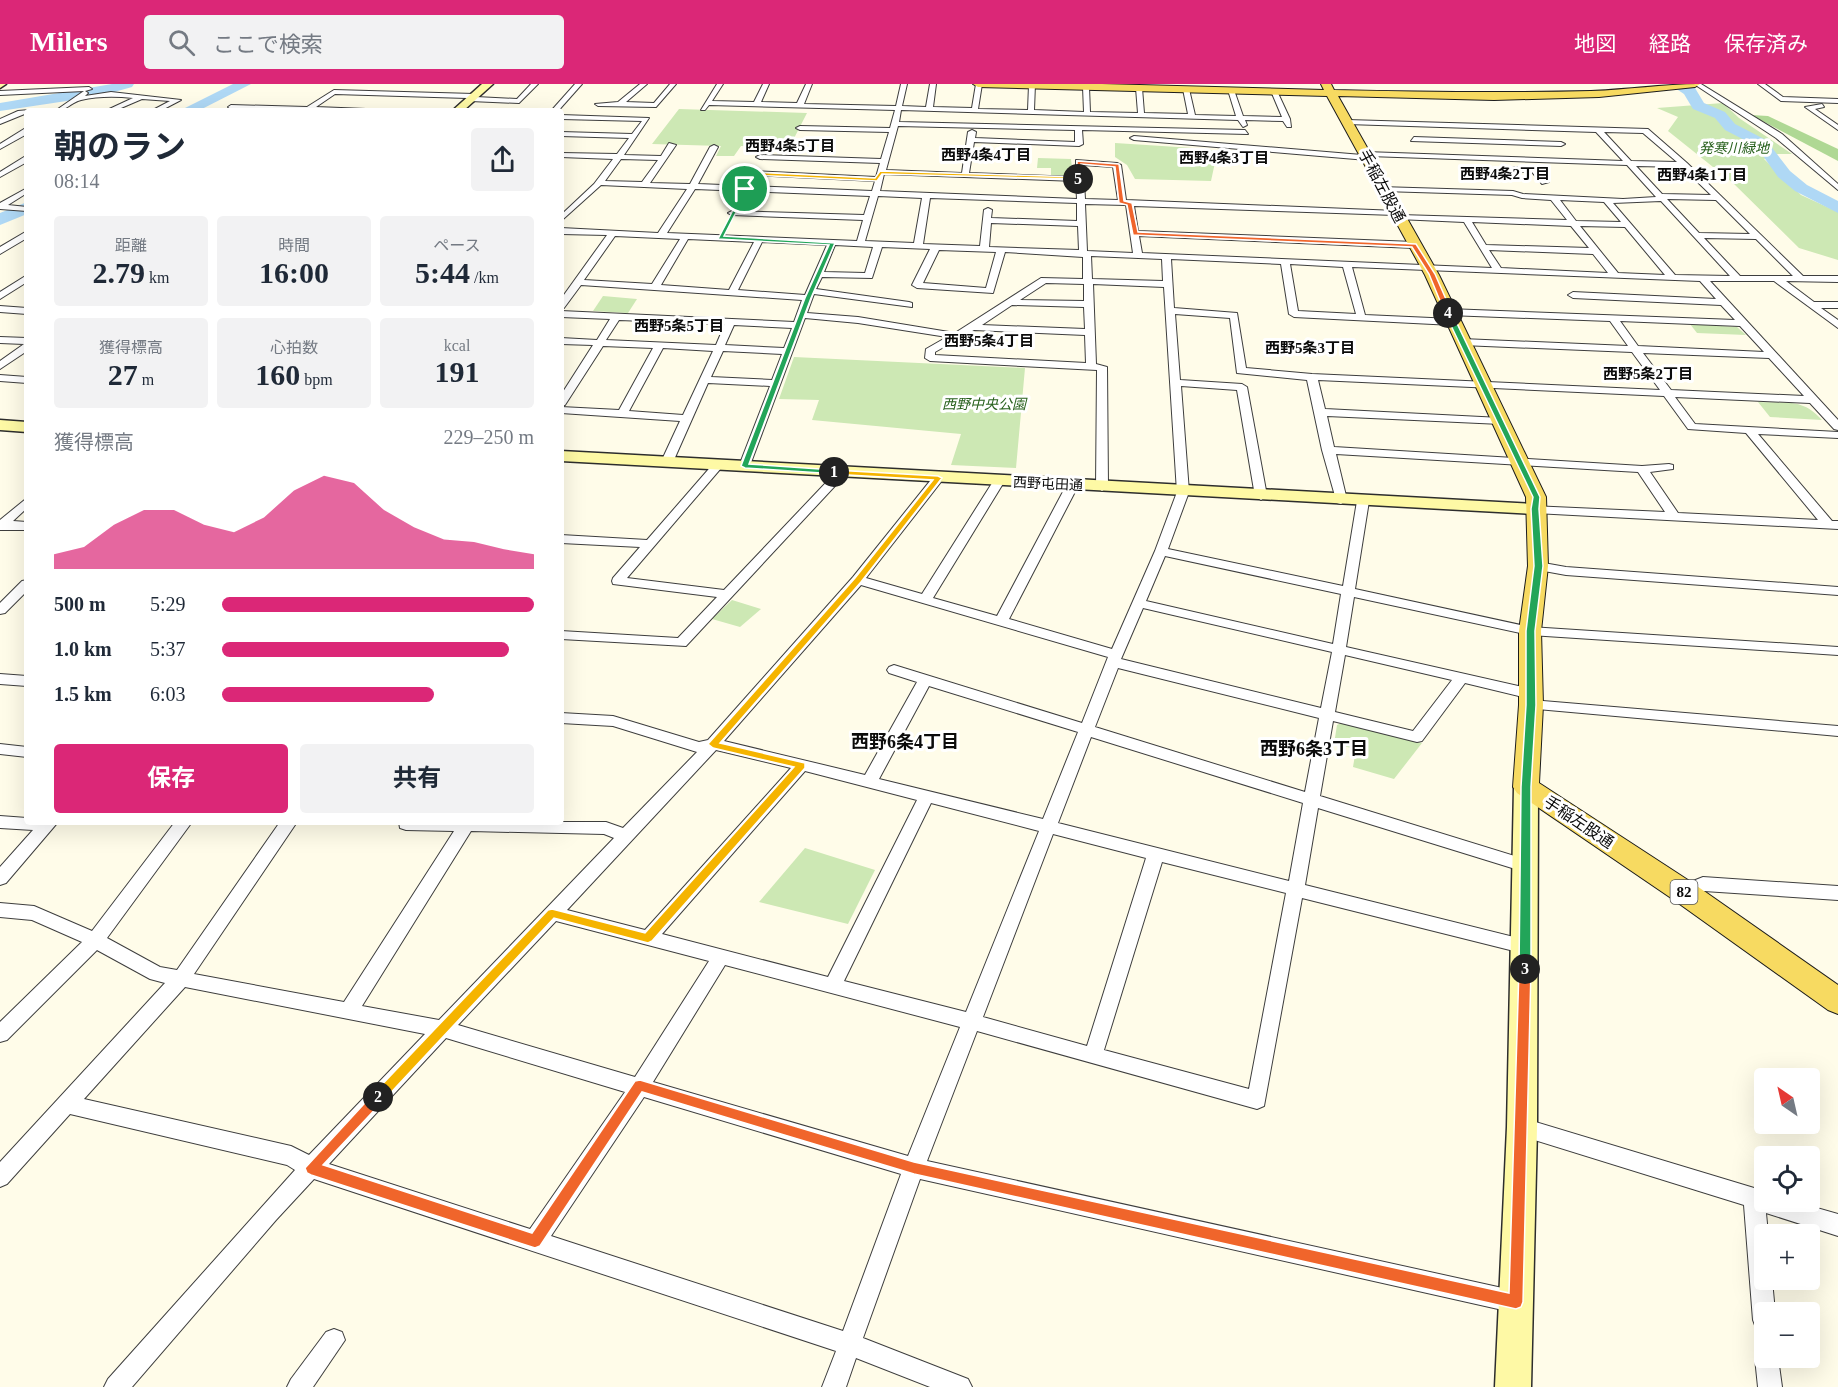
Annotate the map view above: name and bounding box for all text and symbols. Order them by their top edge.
search box [144,15,564,69]
text: Milers [30,26,108,57]
icon: search [165,26,198,59]
text: ここで検索 [213,32,323,57]
text: 地図 [1574,32,1616,56]
text: 経路 [1649,32,1691,56]
text: 保存済み [1724,32,1808,56]
button: share [471,128,534,191]
text: 朝のラン [54,129,186,165]
district label: 西野4条5丁目 [745,138,835,154]
park label: 発寒川緑地 [1699,141,1771,156]
district label: 西野4条4丁目 [941,147,1031,163]
street label: 手稲左股通 [1356,147,1408,225]
district label: 西野4条3丁目 [1179,150,1269,166]
pin [719,163,770,214]
pin: 5 [1063,164,1093,194]
district label: 西野4条2丁目 [1460,166,1550,182]
district label: 西野4条1丁目 [1657,167,1747,183]
text: 08:14 [54,170,100,192]
text: 5 [1074,170,1082,187]
icon: arrive [728,172,761,205]
text: 距離 [115,237,147,254]
text: 時間 [278,237,310,254]
text: ペース [433,237,481,254]
text: 2.79 [93,256,145,289]
text: 16:00 [259,256,329,289]
text: 5:44 [415,256,470,289]
text: km [145,269,169,286]
text: /km [470,269,499,286]
pin: 4 [1433,298,1463,328]
text: 4 [1444,304,1452,321]
district label: 西野5条5丁目 [634,318,724,334]
district label: 西野5条4丁目 [944,333,1034,349]
text: kcal [444,337,470,354]
text: 獲得標高 [99,339,163,356]
text: 心拍数 [270,339,318,356]
district label: 西野5条3丁目 [1265,340,1355,356]
text: 191 [435,355,480,388]
text: 27 [108,358,138,391]
text: 160 [255,358,300,391]
district label: 西野5条2丁目 [1603,366,1693,382]
text: m [138,371,154,388]
text: bpm [300,371,333,388]
park label: 西野中央公園 [942,397,1028,412]
text: 229–250 m [443,426,534,448]
text: 獲得標高 [54,431,134,453]
pin: 1 [819,457,849,487]
text: 1 [830,463,838,480]
street label: 西野屯田通 [1013,475,1083,493]
text: 500 m [54,593,106,615]
text: 5:29 [150,593,186,615]
text: 1.0 km [54,638,112,660]
text: 5:37 [150,638,186,660]
text: 1.5 km [54,683,112,705]
text: 6:03 [150,683,186,705]
district label: 西野6条4丁目 [851,732,959,752]
district label: 西野6条3丁目 [1260,739,1368,759]
button: 保存 [54,744,288,813]
button: 共有 [300,744,534,813]
street label: 手稲左股通 [1541,793,1617,851]
road number: 82 [1670,880,1698,904]
pin: 3 [1510,954,1540,984]
text: 3 [1521,960,1529,977]
north arrow [1754,1068,1820,1134]
map controls [1754,1068,1820,1368]
pin: 2 [363,1082,393,1112]
text: 2 [374,1088,382,1105]
button: locate [1754,1146,1820,1212]
button: + [1754,1224,1820,1290]
button: − [1754,1302,1820,1368]

